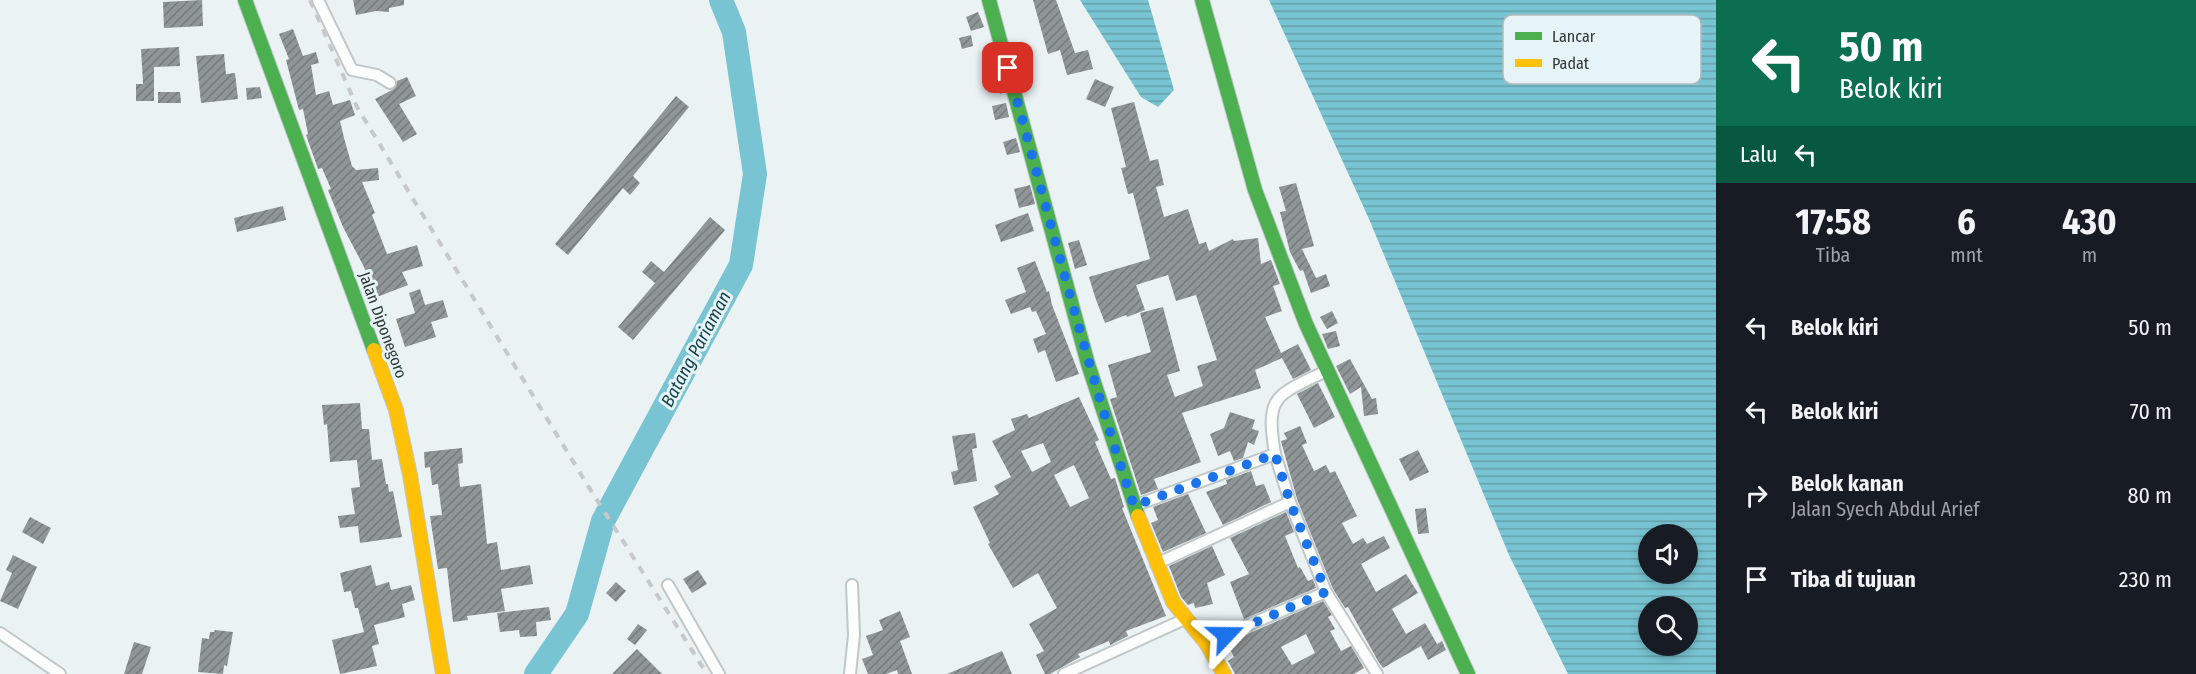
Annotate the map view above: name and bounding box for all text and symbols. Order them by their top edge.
legend [1503,15,1701,84]
text: 50 m [1839,22,1923,72]
icon: left [1740,24,1818,102]
text: Lancar [1552,27,1596,46]
pin [982,42,1033,93]
icon: arrive [991,51,1024,84]
text: Padat [1552,54,1590,73]
text: Belok kiri [1839,73,1943,105]
icon: left [1789,138,1822,171]
text: Lalu [1740,141,1777,168]
text: 17:58 [1795,200,1871,244]
text: 6 [1957,200,1976,244]
text: 430 [2062,200,2117,244]
text: Tiba [1816,243,1850,267]
text: mnt [1950,243,1983,267]
text: m [2082,243,2097,267]
street label: Jalan Diponegoro [355,269,411,381]
water label: Batang Pariaman [656,287,736,411]
icon: left [1740,311,1773,344]
text: Belok kiri [1791,314,1879,341]
text: 50 m [2128,314,2172,341]
icon: left [1740,395,1773,428]
text: Belok kiri [1791,398,1879,425]
text: 70 m [2130,398,2172,425]
text: Belok kanan [1791,470,1904,497]
icon: right [1740,479,1773,512]
text: 80 m [2127,482,2172,509]
text: Jalan Syech Abdul Arief [1791,497,1979,521]
map controls [1638,524,1698,656]
button: sound [1638,524,1698,584]
icon: arrive [1740,563,1773,596]
text: Tiba di tujuan [1791,566,1916,593]
text: 230 m [2119,566,2172,593]
button: search [1638,596,1698,656]
position arrow [1194,603,1258,667]

